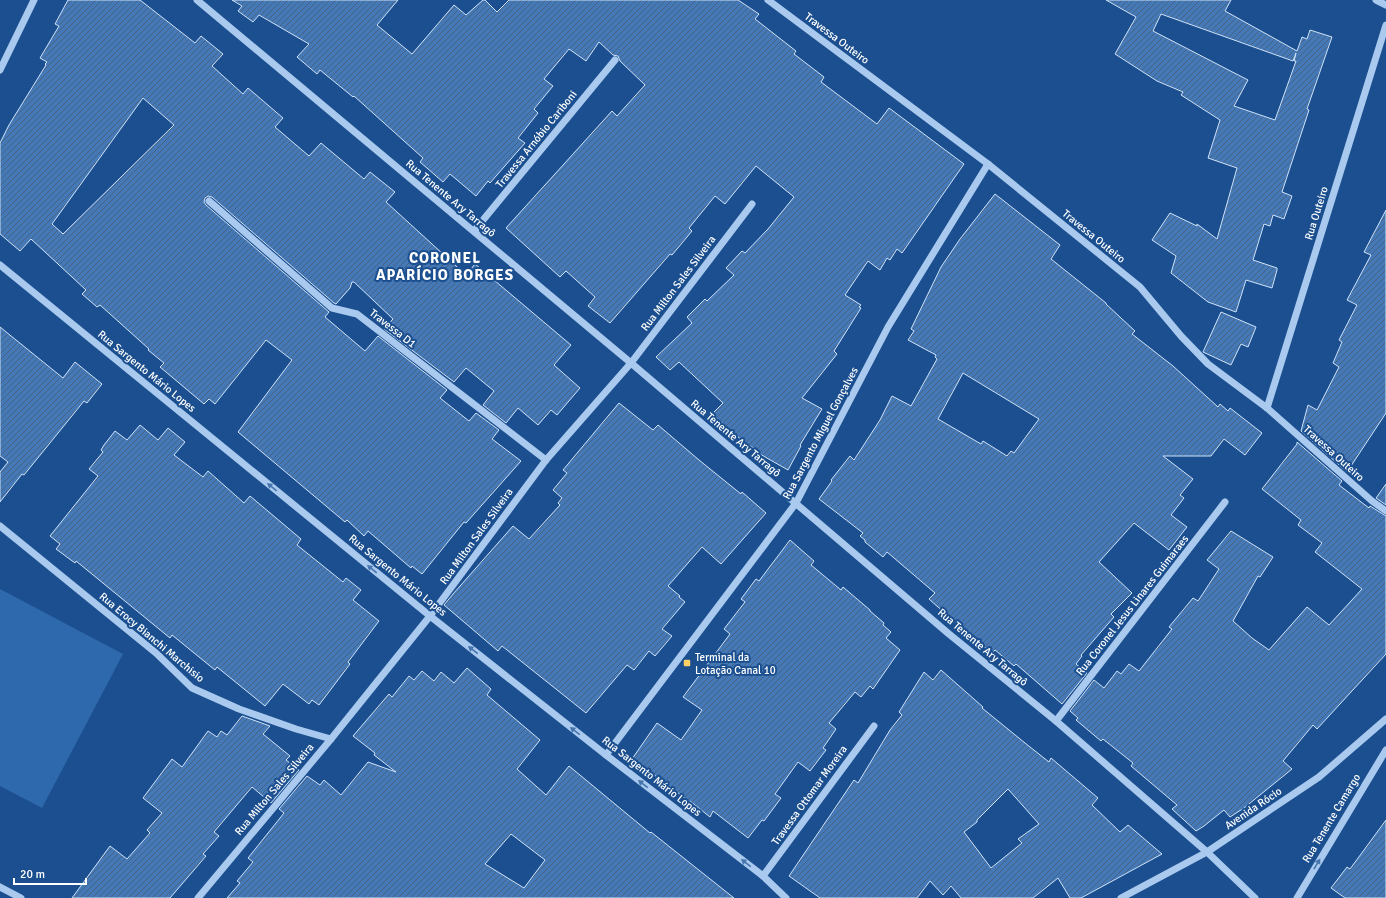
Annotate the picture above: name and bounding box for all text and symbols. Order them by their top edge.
street label: Travessa Outeiro [802,10,872,67]
street label: Travessa Arnóbio Cariboni [493,88,580,191]
street label: Rua Tenente Ary Tarragô [403,157,499,240]
street label: Rua Outeiro [1302,184,1331,242]
street label: Travessa Outeiro [1060,207,1128,266]
street label: Rua Milton Sales Silveira [638,233,719,333]
district label: CORONEL APARÍCIO BORGES [376,249,514,284]
street label: Travessa D1 [367,306,419,351]
street label: Rua Sargento Mário Lopes [95,328,198,415]
street label: Rua Sargento Miguel Gonçalves [780,365,861,502]
street label: Rua Tenente Ary Tarragô [688,397,784,480]
street label: Travessa Outeiro [1301,423,1367,484]
one-way arrow [266,482,277,491]
street label: Rua Milton Sales Silveira [437,485,516,587]
street label: Rua Sargento Mário Lopes [346,532,449,619]
street label: Rua Coronel Jesus Linares Guimaraes [1073,532,1191,678]
one-way arrow [367,564,378,573]
street label: Rua Erocy Bianchi Marchisio [97,590,207,685]
street label: Rua Tenente Ary Tarragô [935,606,1031,689]
one-way arrow [468,646,479,655]
place label: Terminal da Lotação Canal 10 [695,651,776,677]
marker: Terminal da Lotação Canal 10 [682,658,692,668]
one-way arrow [570,727,581,735]
street label: Rua Sargento Mário Lopes [599,734,704,819]
street label: Rua Milton Sales Silveira [232,740,317,838]
street label: Travessa Ottomar Moreira [769,743,850,848]
street label: Rua Tenente Camargo [1300,771,1363,865]
one-way arrow [638,780,649,788]
street label: Avenida Rócio [1222,784,1284,832]
one-way arrow [1313,858,1320,870]
one-way arrow [741,859,752,868]
scale bar [14,860,86,886]
text: 20 m [20,867,45,882]

